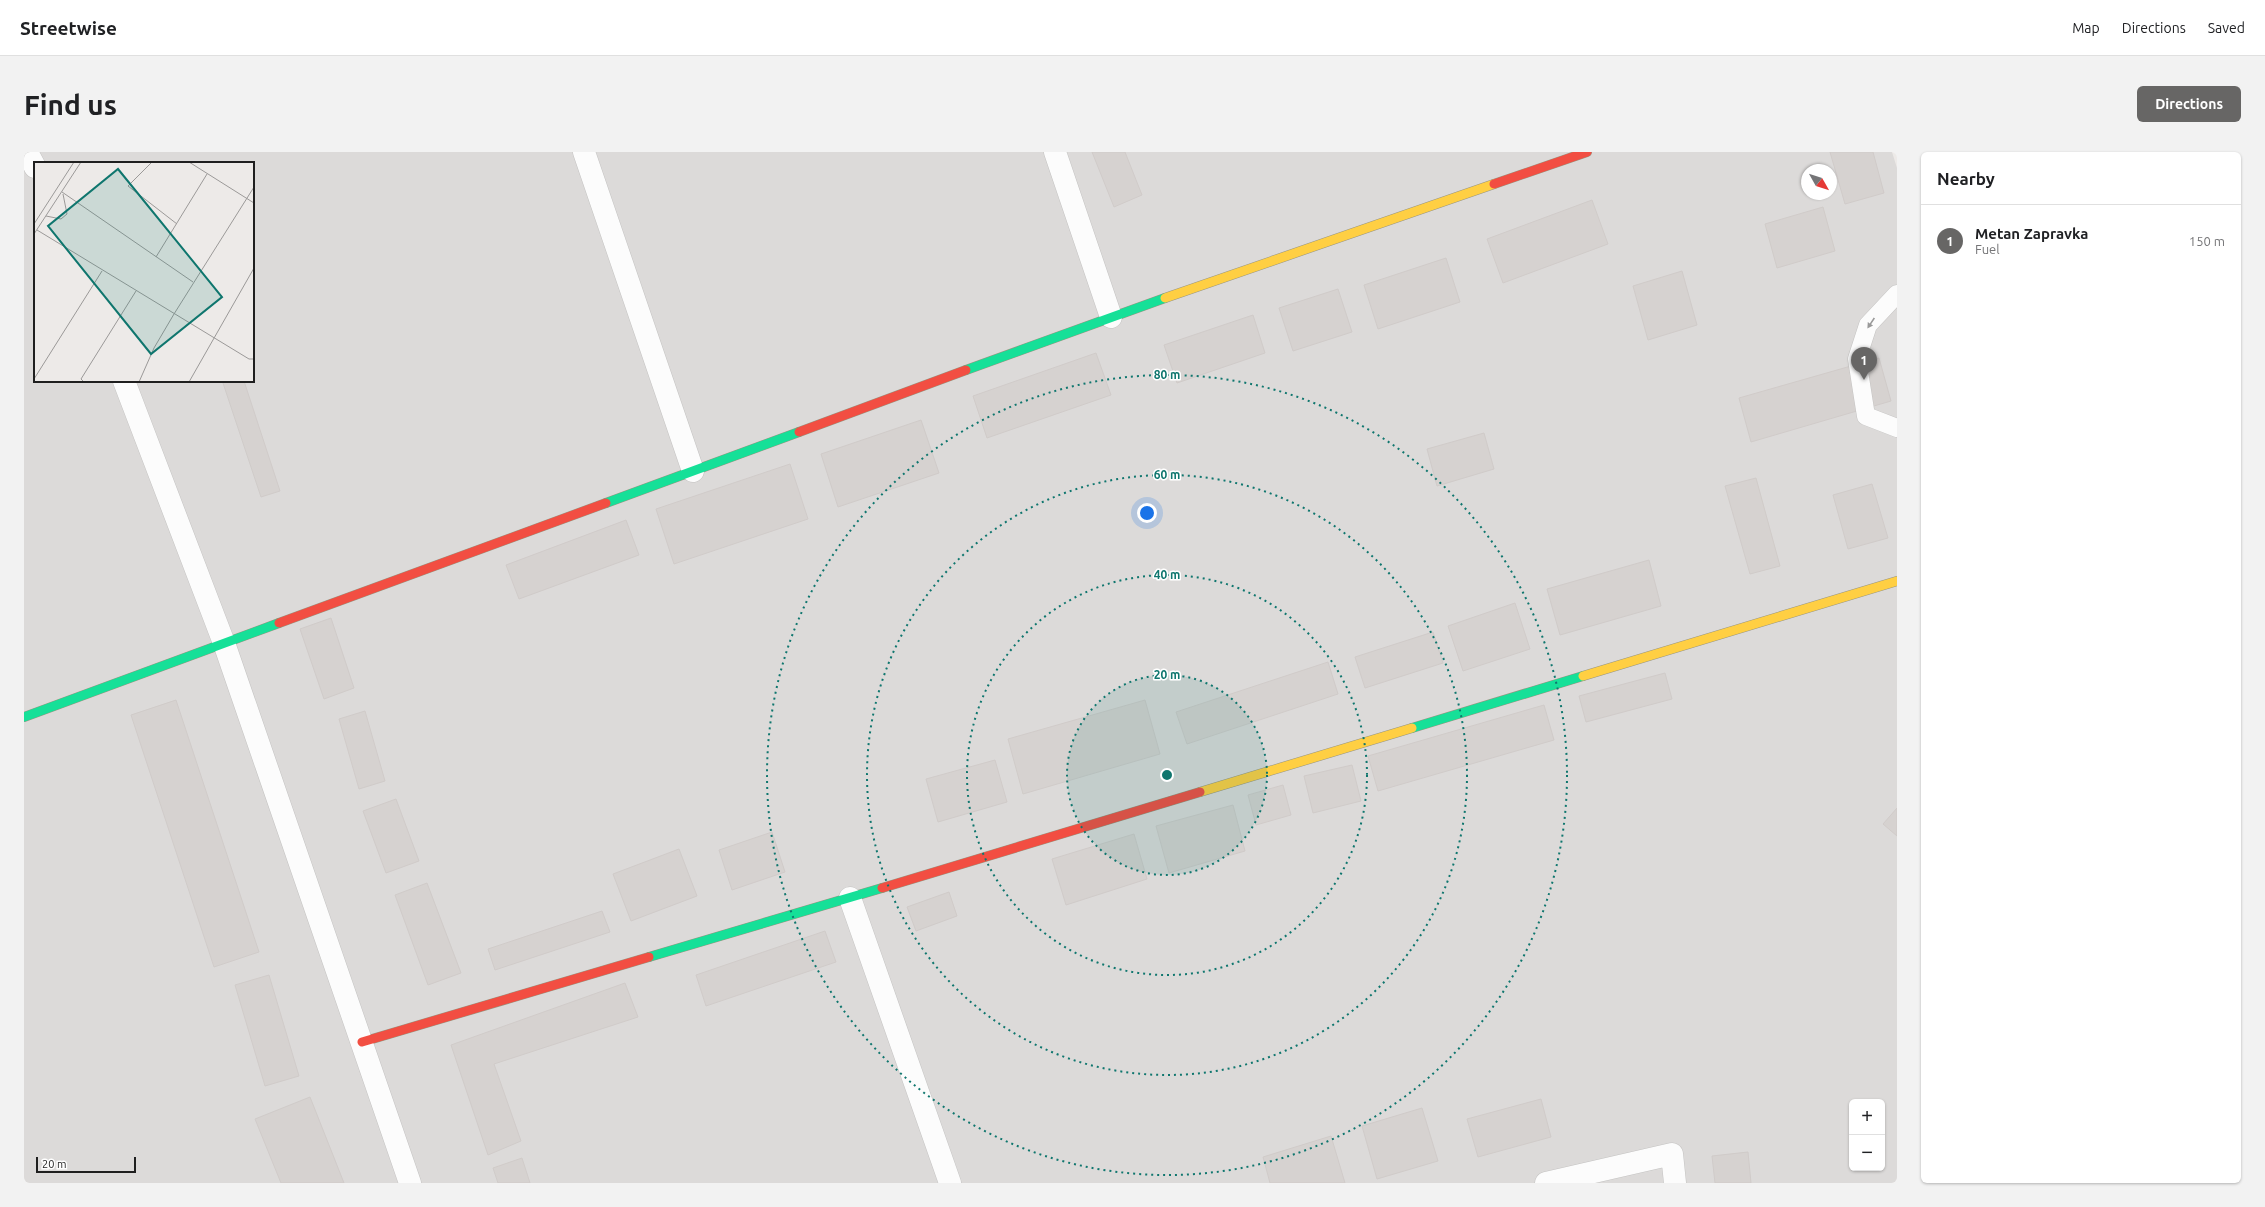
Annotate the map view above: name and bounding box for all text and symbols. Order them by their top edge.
text: Streetwise [20,17,117,39]
text: Map [2072,20,2100,36]
text: Directions [2122,20,2186,36]
text: Saved [2208,20,2245,36]
button: Directions [2137,86,2241,122]
text: Find us [24,89,117,120]
inset map [34,162,254,382]
north arrow [1801,164,1837,200]
text: Nearby [1937,169,1995,188]
text: Metan Zapravka [1975,225,2088,242]
text: 1 [1946,234,1954,248]
text: 150 m [2189,234,2225,248]
text: Fuel [1975,242,2000,256]
one-way arrow [1867,317,1875,328]
pin: 1 [1851,347,1877,380]
text: 80 m [1154,368,1180,381]
text: 60 m [1154,468,1180,481]
your location [1137,503,1157,523]
text: 40 m [1154,568,1180,581]
text: 20 m [1154,668,1180,681]
centre of rings [1160,768,1174,782]
map controls [1849,1099,1885,1171]
button: + [1849,1099,1885,1135]
button: − [1849,1135,1885,1171]
scale bar [36,1155,136,1174]
text: 20 m [42,1158,66,1170]

